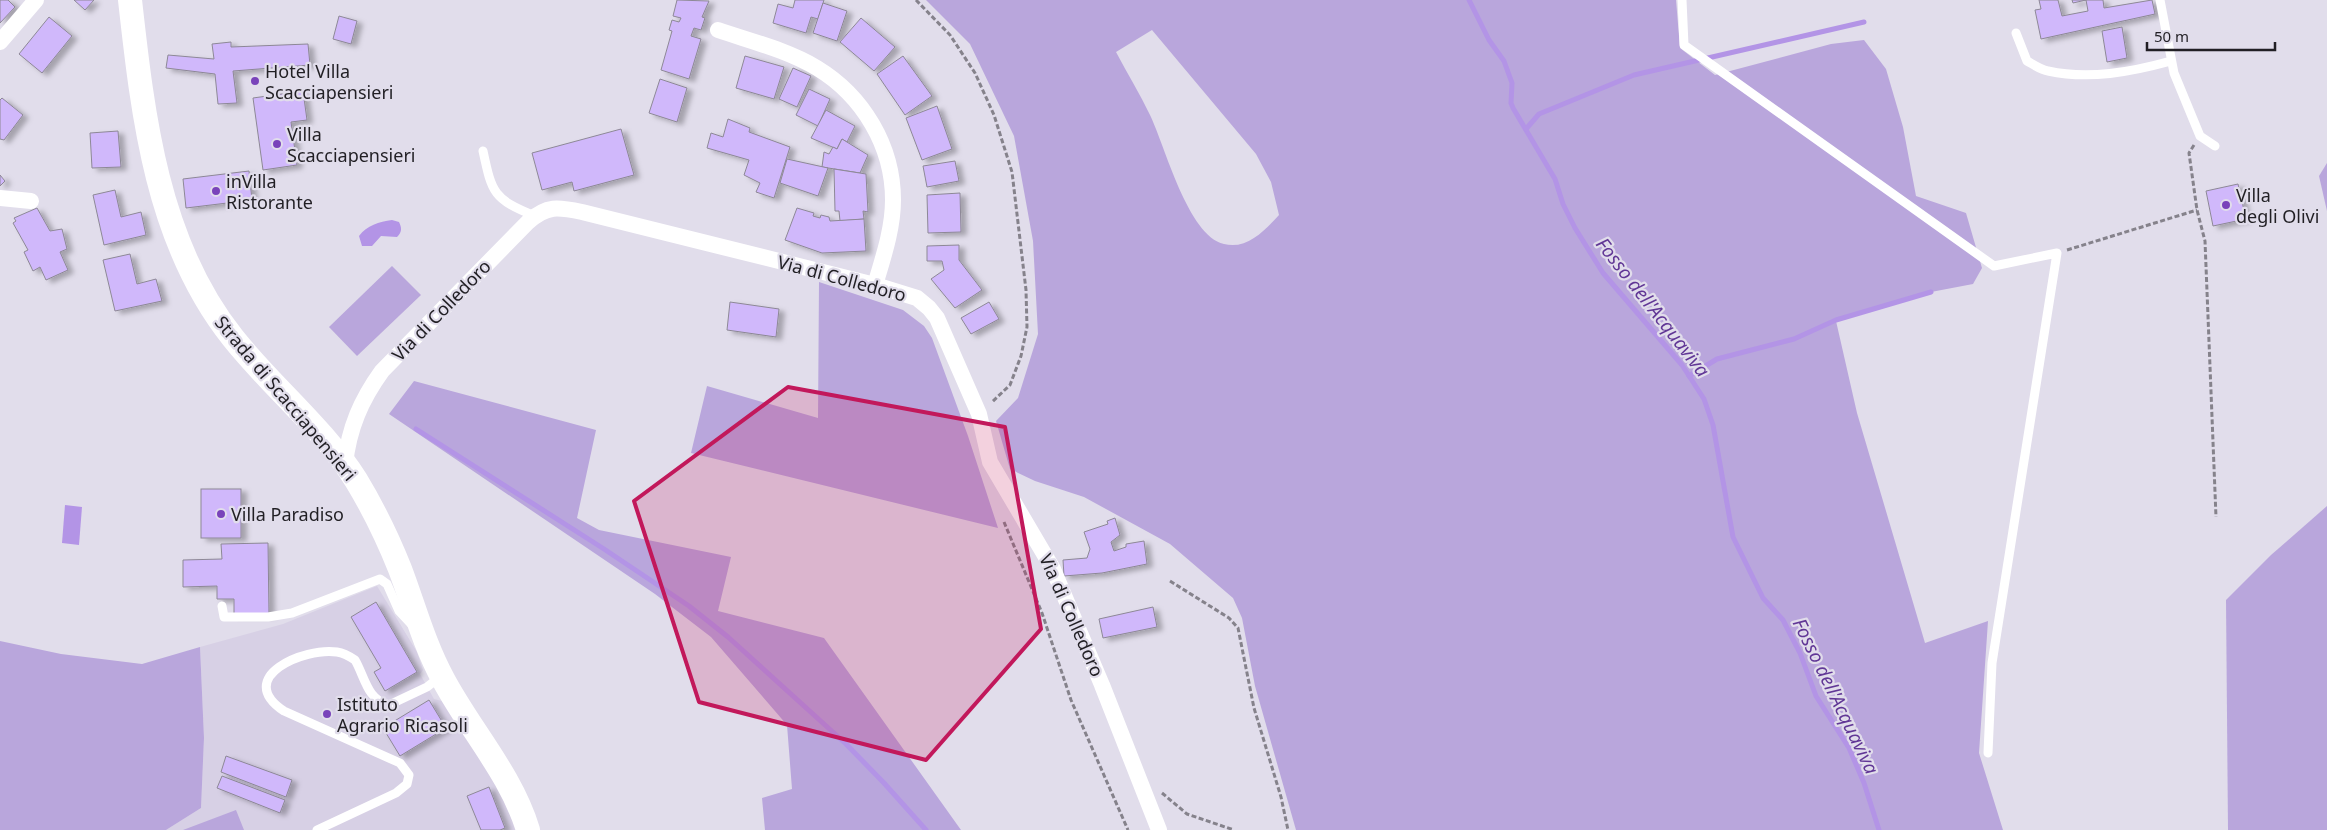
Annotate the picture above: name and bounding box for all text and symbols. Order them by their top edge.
scale bar [2147,20,2274,52]
text: 50 m [2154,26,2189,46]
place label: Hotel Villa Scacciapensieri [265,59,393,104]
marker: Hotel Villa Scacciapensieri [249,75,261,87]
place label: Villa Scacciapensieri [287,122,415,167]
marker: Villa Scacciapensieri [271,138,283,150]
place label: inVilla Ristorante [226,169,313,214]
place label: Villa degli Olivi [2236,183,2319,228]
marker: inVilla Ristorante [210,185,222,197]
marker: Villa degli Olivi [2220,199,2232,211]
water label: Fosso dell'Acquaviva [1590,232,1716,382]
street label: Via di Colledoro [775,249,909,307]
street label: Via di Colledoro [386,254,496,366]
street label: Strada di Scacciapensieri [210,311,362,485]
place label: Villa Paradiso [231,502,344,526]
marker: Villa Paradiso [215,508,227,520]
street label: Via di Colledoro [1034,550,1110,680]
water label: Fosso dell'Acquaviva [1787,614,1885,778]
place label: Istituto Agrario Ricasoli [337,692,468,737]
marker: Istituto Agrario Ricasoli [321,708,333,720]

